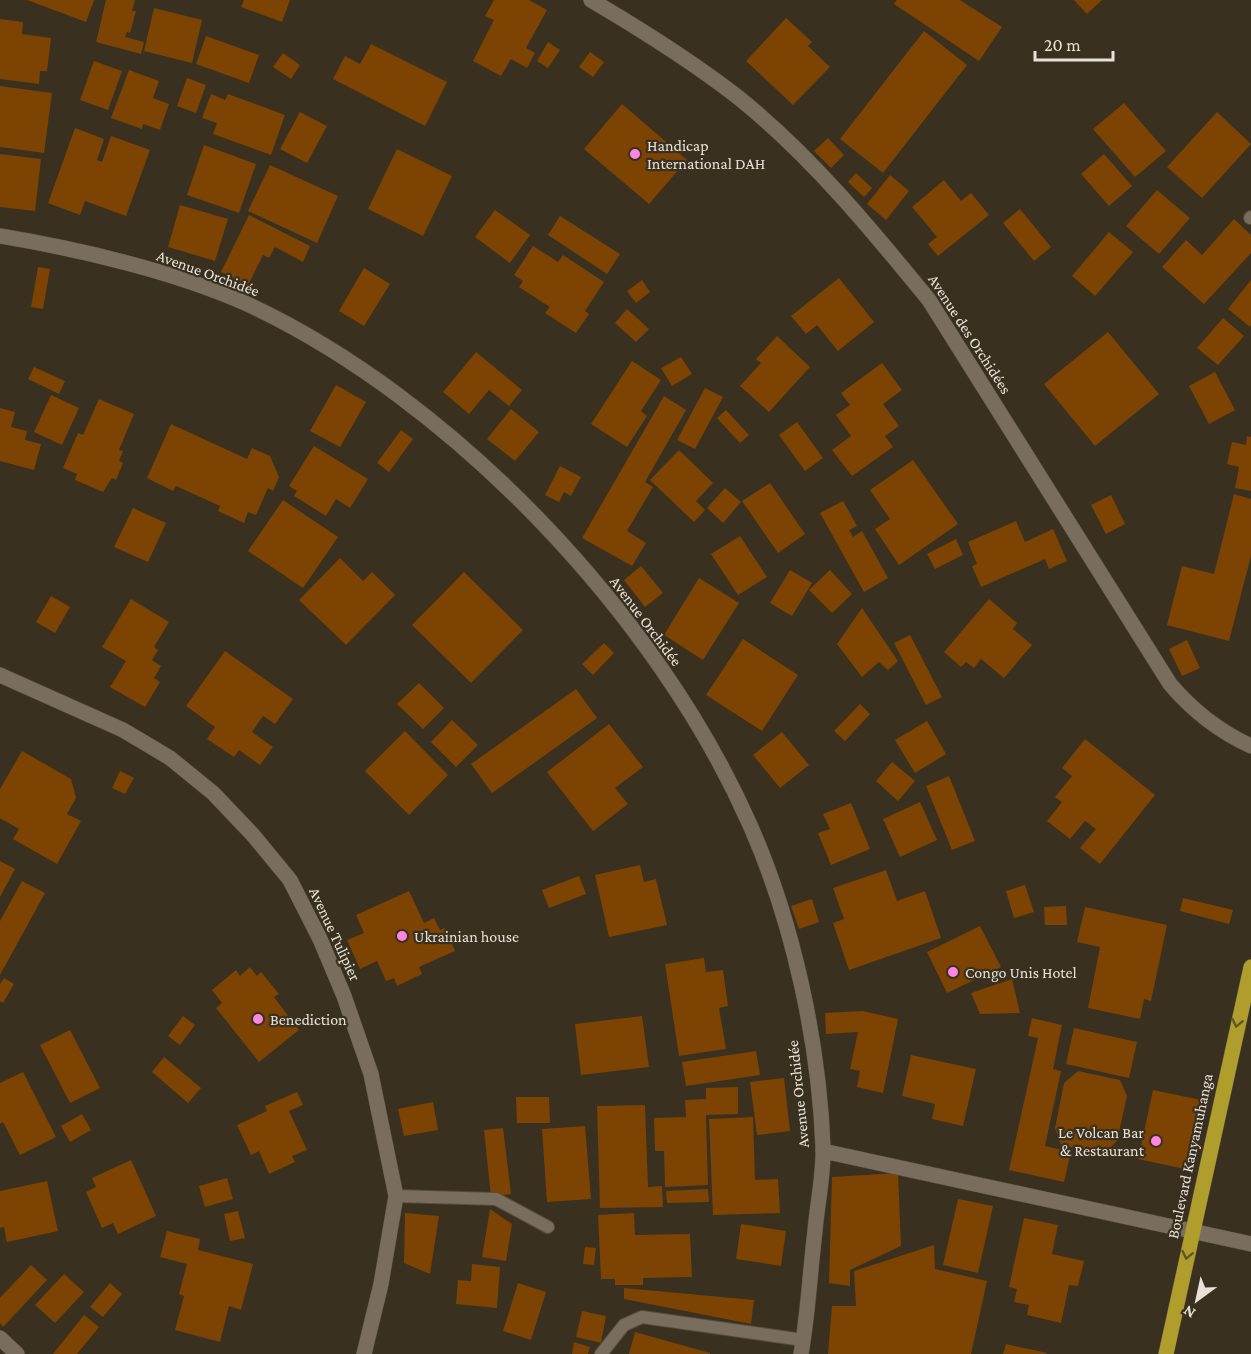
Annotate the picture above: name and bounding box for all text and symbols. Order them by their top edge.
scale bar [1035,24,1113,62]
text: 20 m [1044,35,1081,55]
place label: Handicap International DAH [647,137,765,172]
marker: Handicap International DAH [628,147,642,161]
street label: Avenue Orchidée [154,247,262,299]
street label: Avenue des Orchidées [925,271,1015,397]
street label: Avenue Orchidée [607,573,685,669]
street label: Avenue Tulipier [305,885,364,984]
place label: Ukrainian house [414,928,519,945]
marker: Ukrainian house [395,929,409,943]
place label: Congo Unis Hotel [965,964,1077,982]
marker: Congo Unis Hotel [946,965,960,979]
place label: Benediction [270,1011,347,1028]
marker: Benediction [251,1012,265,1026]
one-way arrow [1231,1018,1244,1028]
street label: Avenue Orchidée [784,1039,812,1149]
street label: Boulevard Kanyamuhanga [1164,1071,1217,1240]
place label: Le Volcan Bar & Restaurant [1058,1124,1145,1159]
marker: Le Volcan Bar & Restaurant [1149,1134,1163,1148]
one-way arrow [1181,1250,1194,1260]
north arrow [1167,1270,1227,1330]
text: N [1180,1302,1198,1322]

